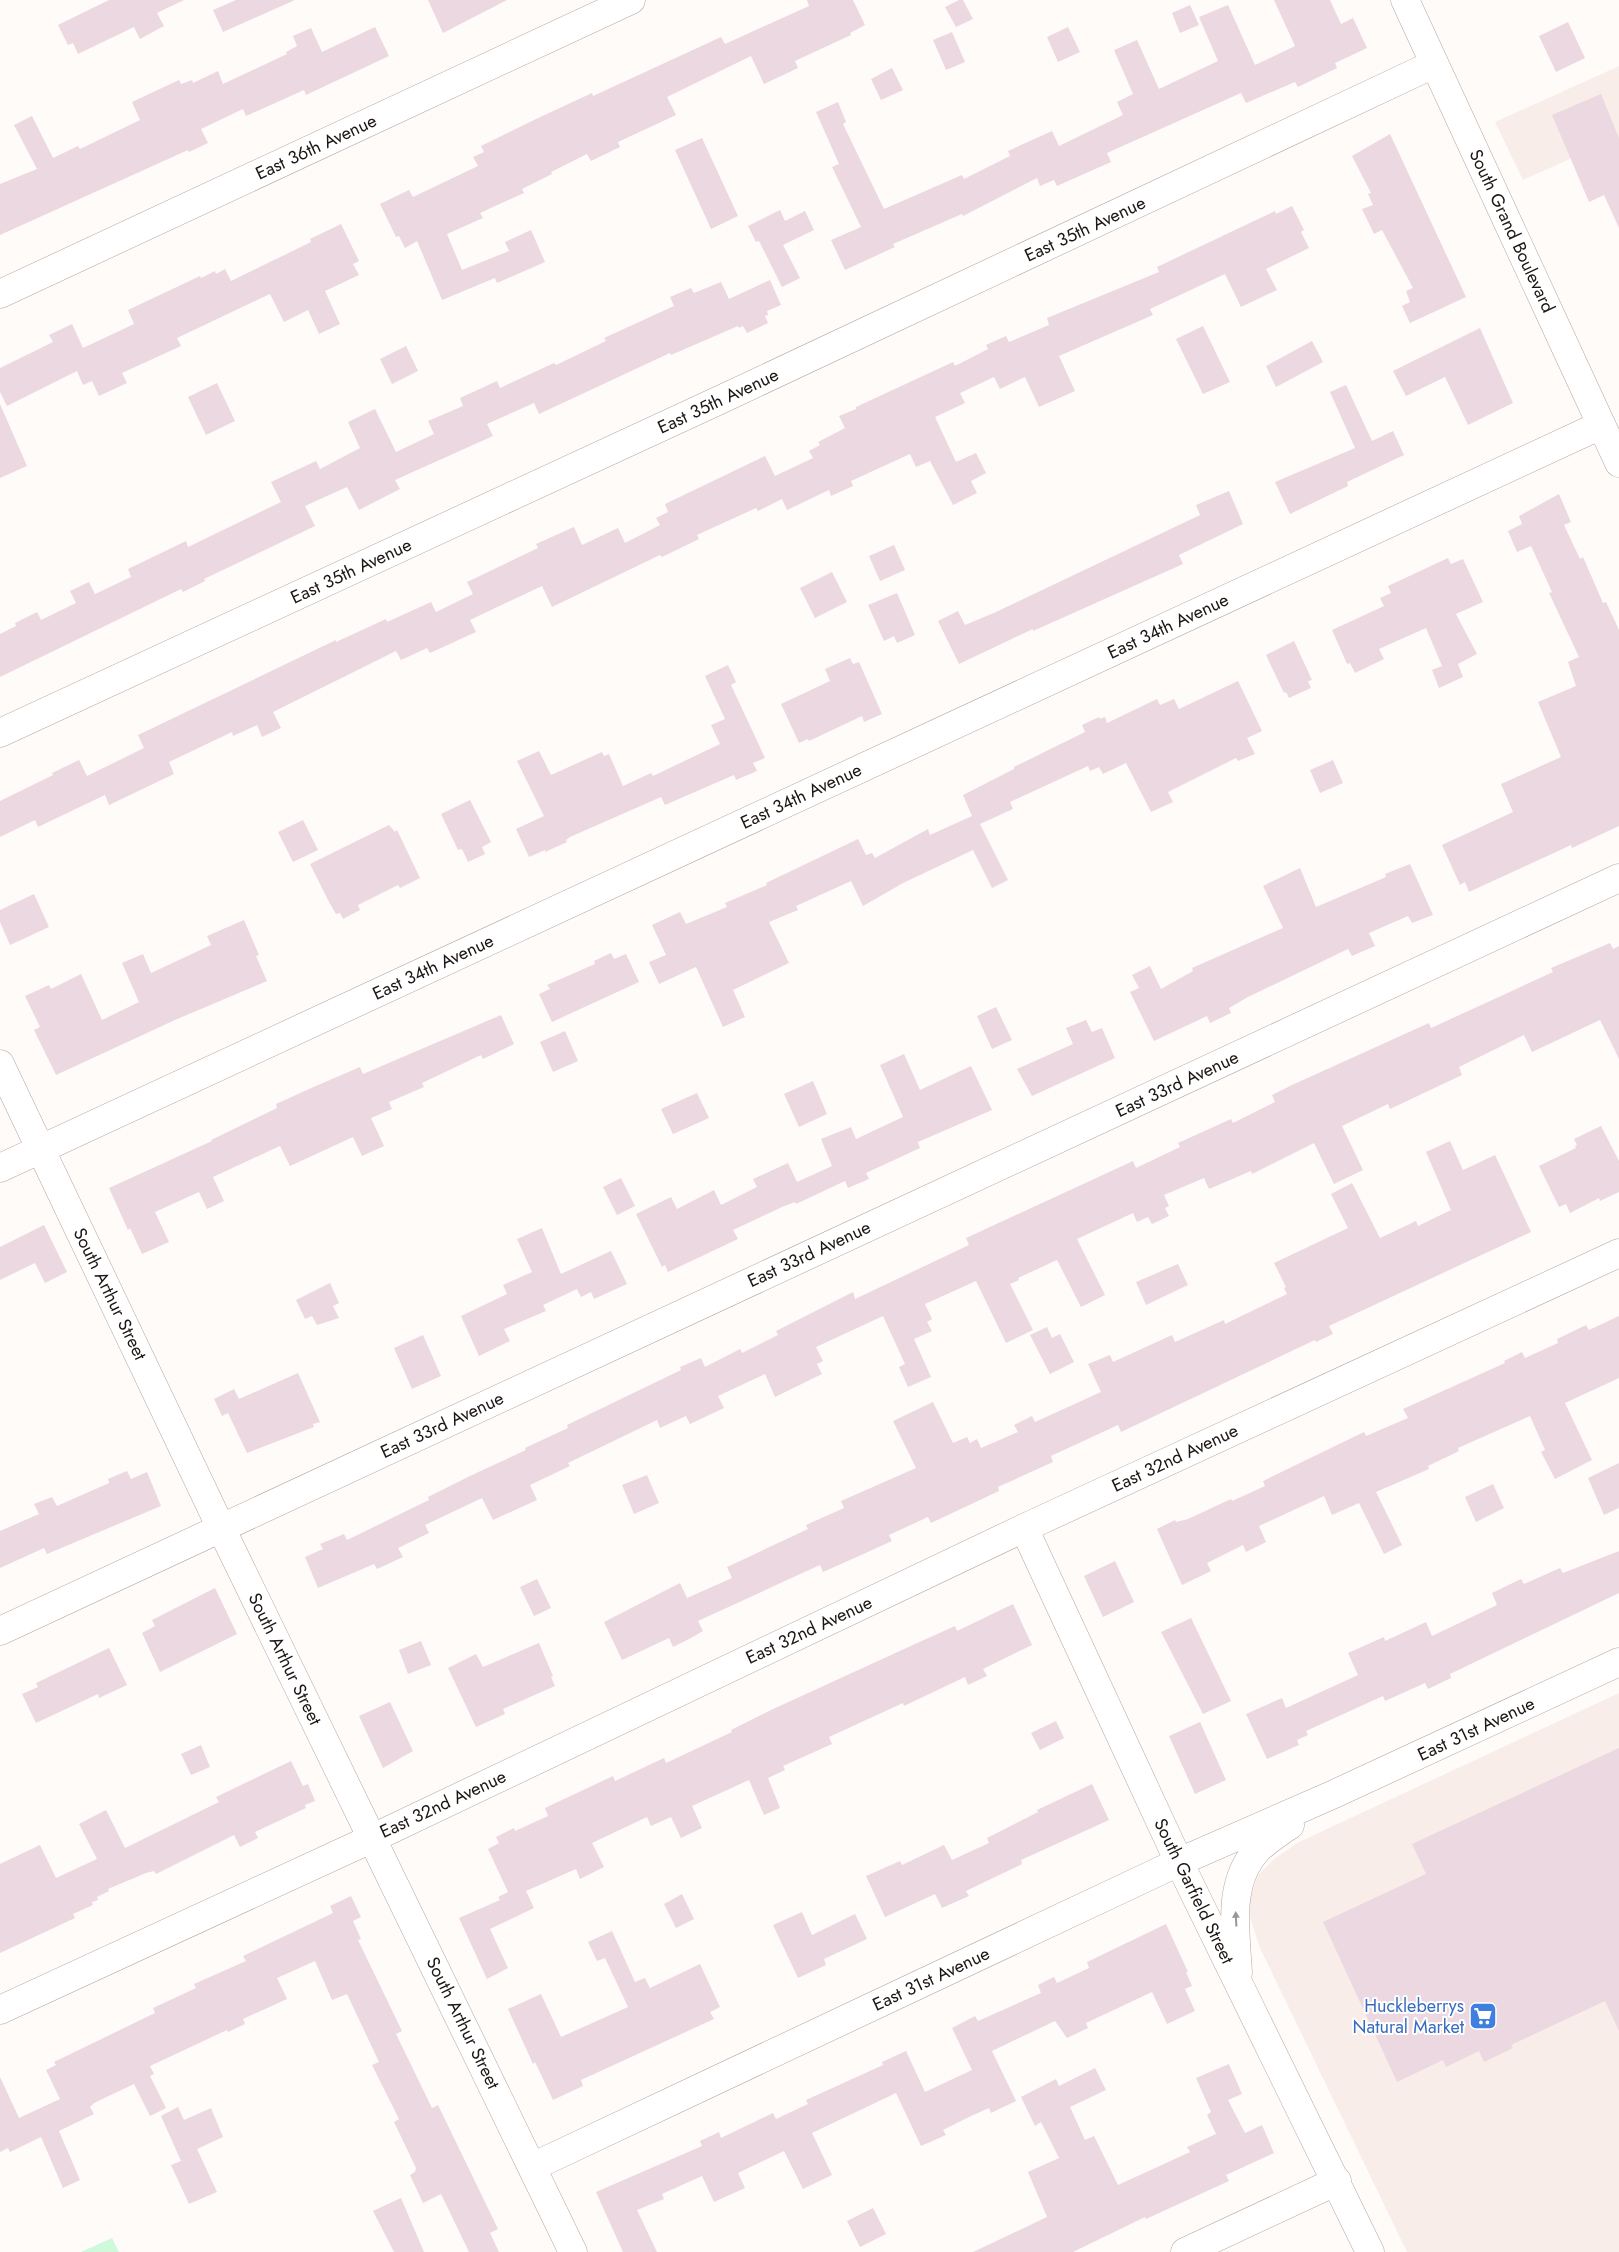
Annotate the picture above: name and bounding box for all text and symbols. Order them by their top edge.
street label: East 36th Avenue [251,108,381,186]
street label: South Grand Boulevard [1463,145,1561,317]
street label: East 35th Avenue [1020,190,1150,268]
street label: East 35th Avenue [653,362,783,440]
street label: East 35th Avenue [286,532,416,610]
street label: East 34th Avenue [1103,587,1233,665]
street label: East 34th Avenue [736,757,866,835]
street label: East 34th Avenue [368,928,498,1006]
street label: East 33rd Avenue [1111,1044,1243,1124]
street label: East 33rd Avenue [743,1214,875,1294]
street label: South Arthur Street [67,1224,154,1365]
street label: East 33rd Avenue [376,1385,508,1465]
street label: East 32nd Avenue [1108,1417,1242,1499]
street label: South Arthur Street [242,1589,329,1730]
street label: East 32nd Avenue [742,1589,876,1671]
street label: East 31st Avenue [1413,1690,1539,1768]
street label: East 32nd Avenue [376,1763,510,1845]
street label: South Garfield Street [1147,1814,1241,1969]
one-way arrow [1231,1911,1239,1927]
street label: East 31st Avenue [868,1940,994,2018]
street label: South Arthur Street [420,1953,507,2094]
place label: Huckleberrys Natural Market [1353,1993,1465,2040]
supermarket icon: Huckleberrys Natural Market [1468,2001,1498,2031]

